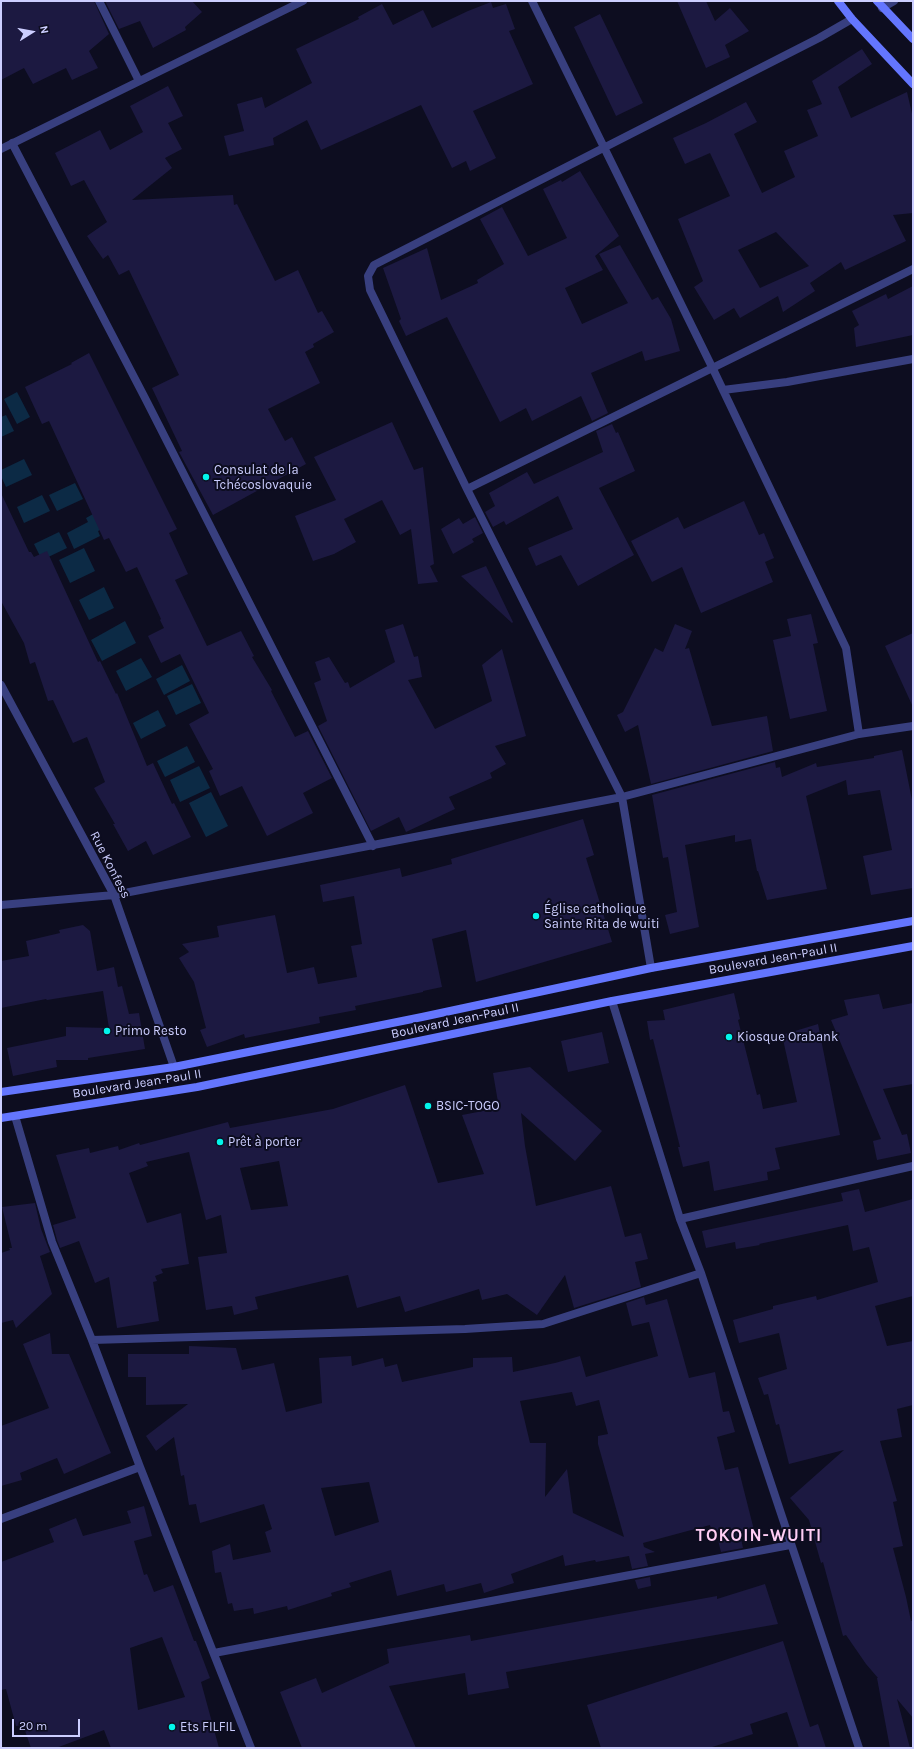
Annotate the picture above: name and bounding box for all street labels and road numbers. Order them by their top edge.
street label: Rue Konfess [86,829,134,901]
street label: Boulevard Jean-Paul II [708,940,838,978]
street label: Boulevard Jean-Paul II [390,1000,520,1042]
street label: Boulevard Jean-Paul II [71,1066,203,1102]

